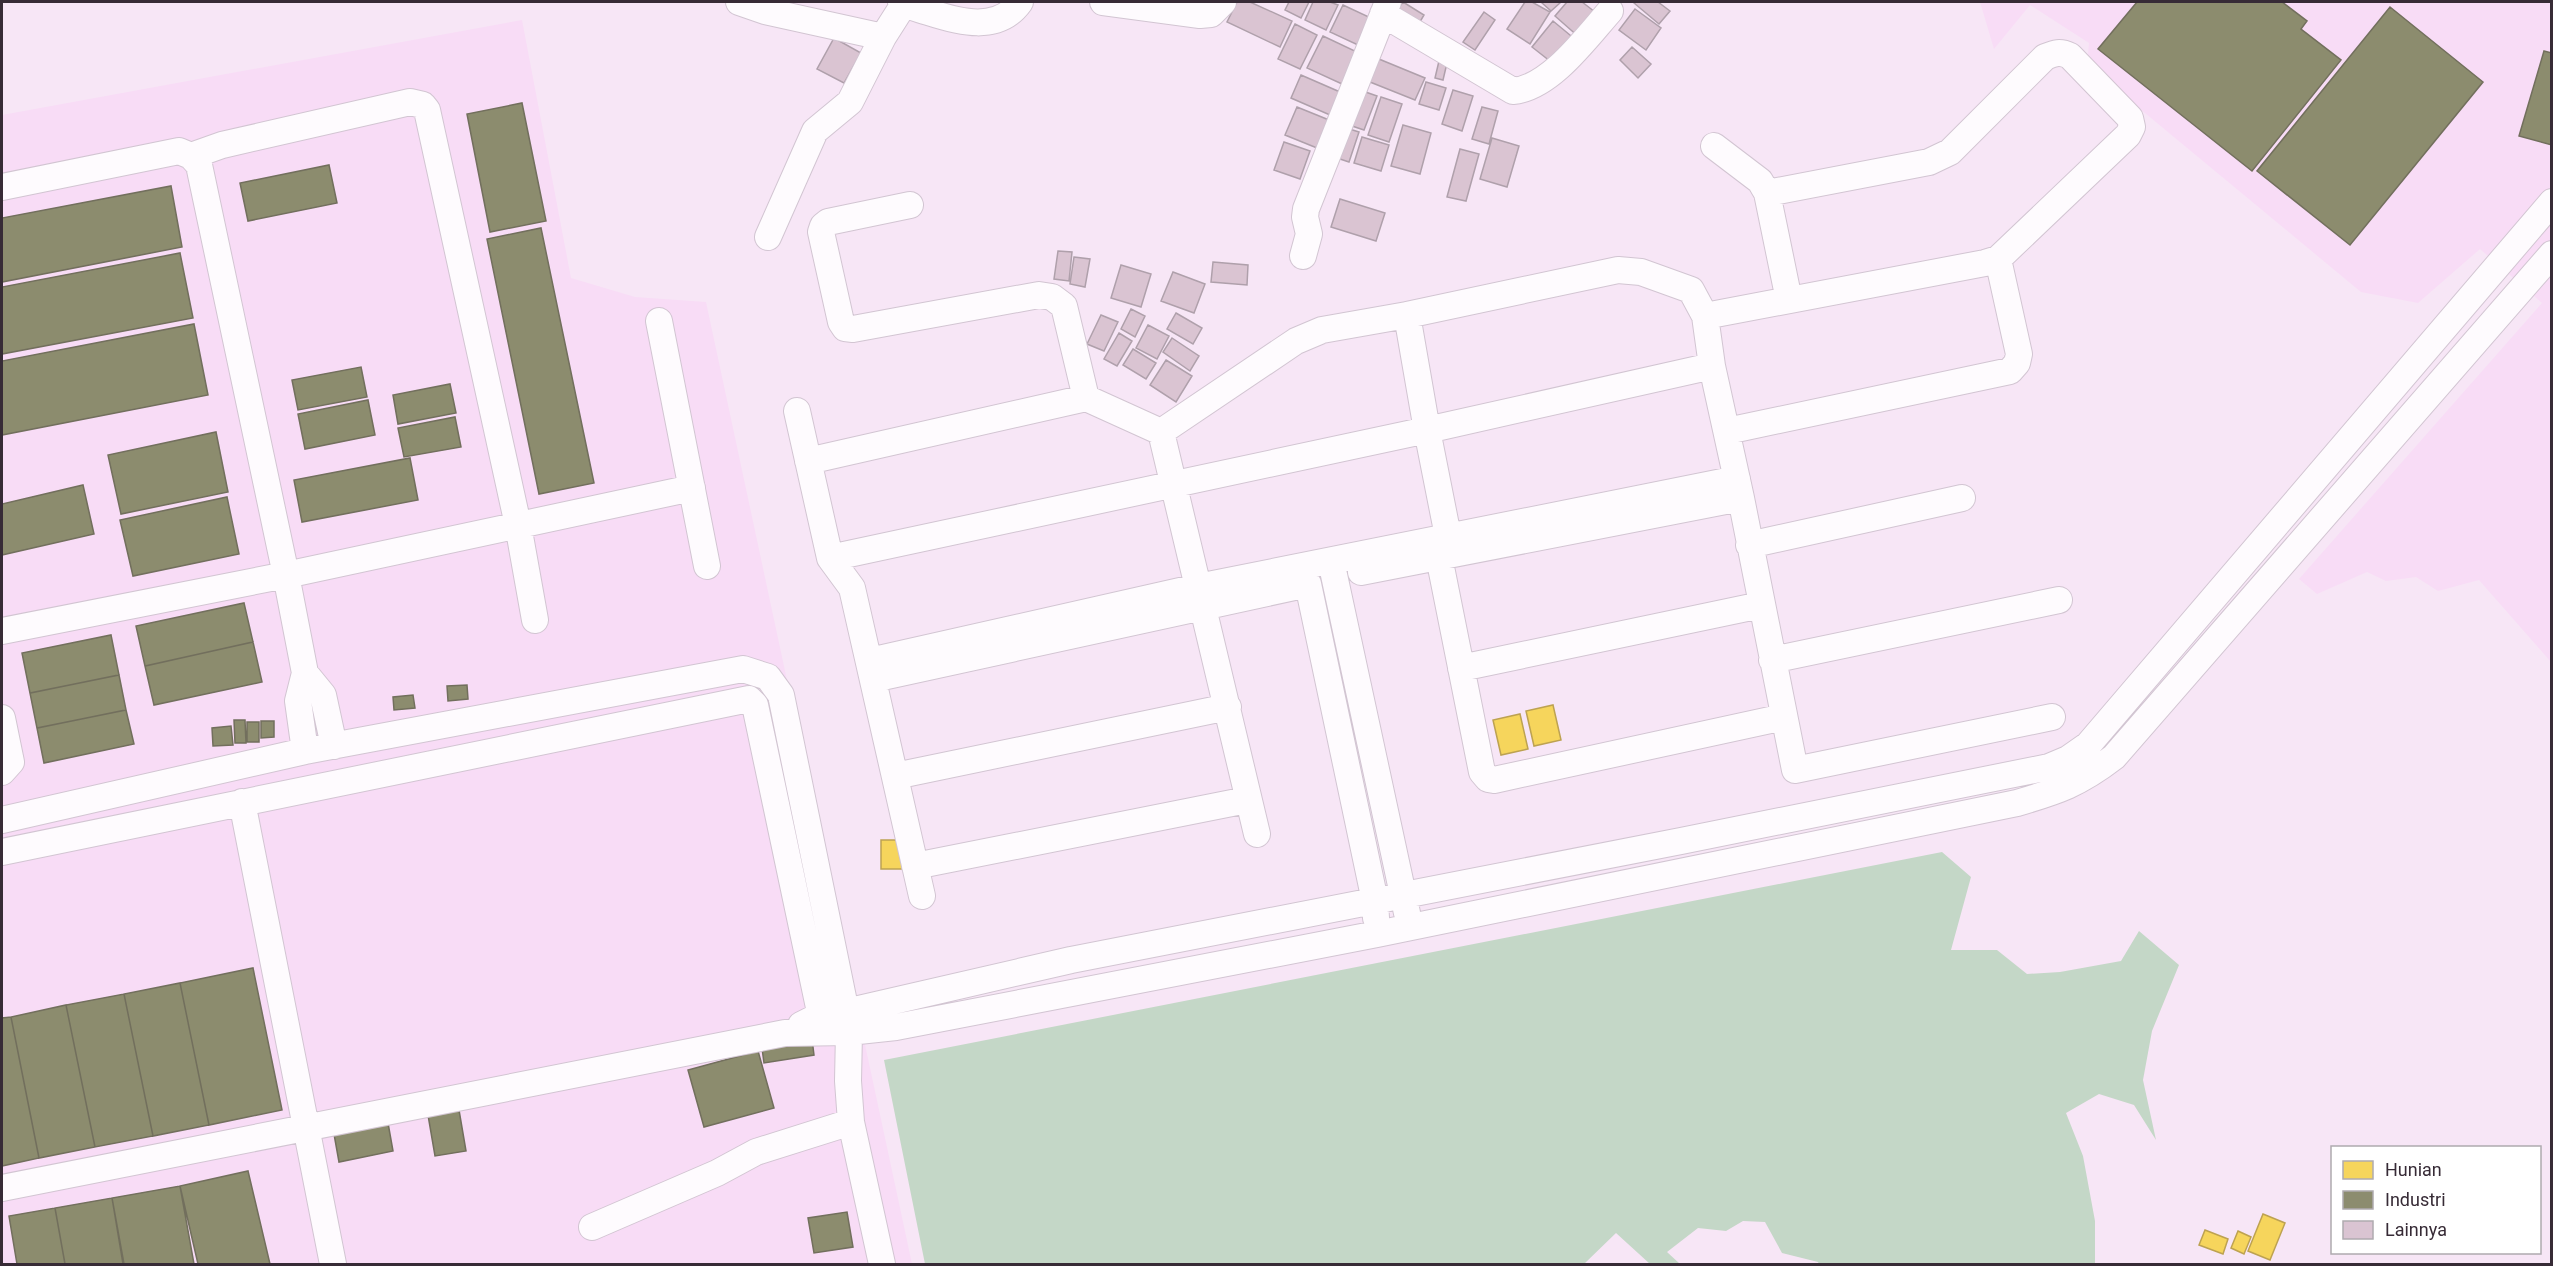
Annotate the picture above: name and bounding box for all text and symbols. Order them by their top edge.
legend [2331,1146,2541,1254]
text: Hunian [2385,1159,2442,1180]
text: Industri [2385,1189,2446,1210]
text: Lainnya [2385,1219,2447,1240]

